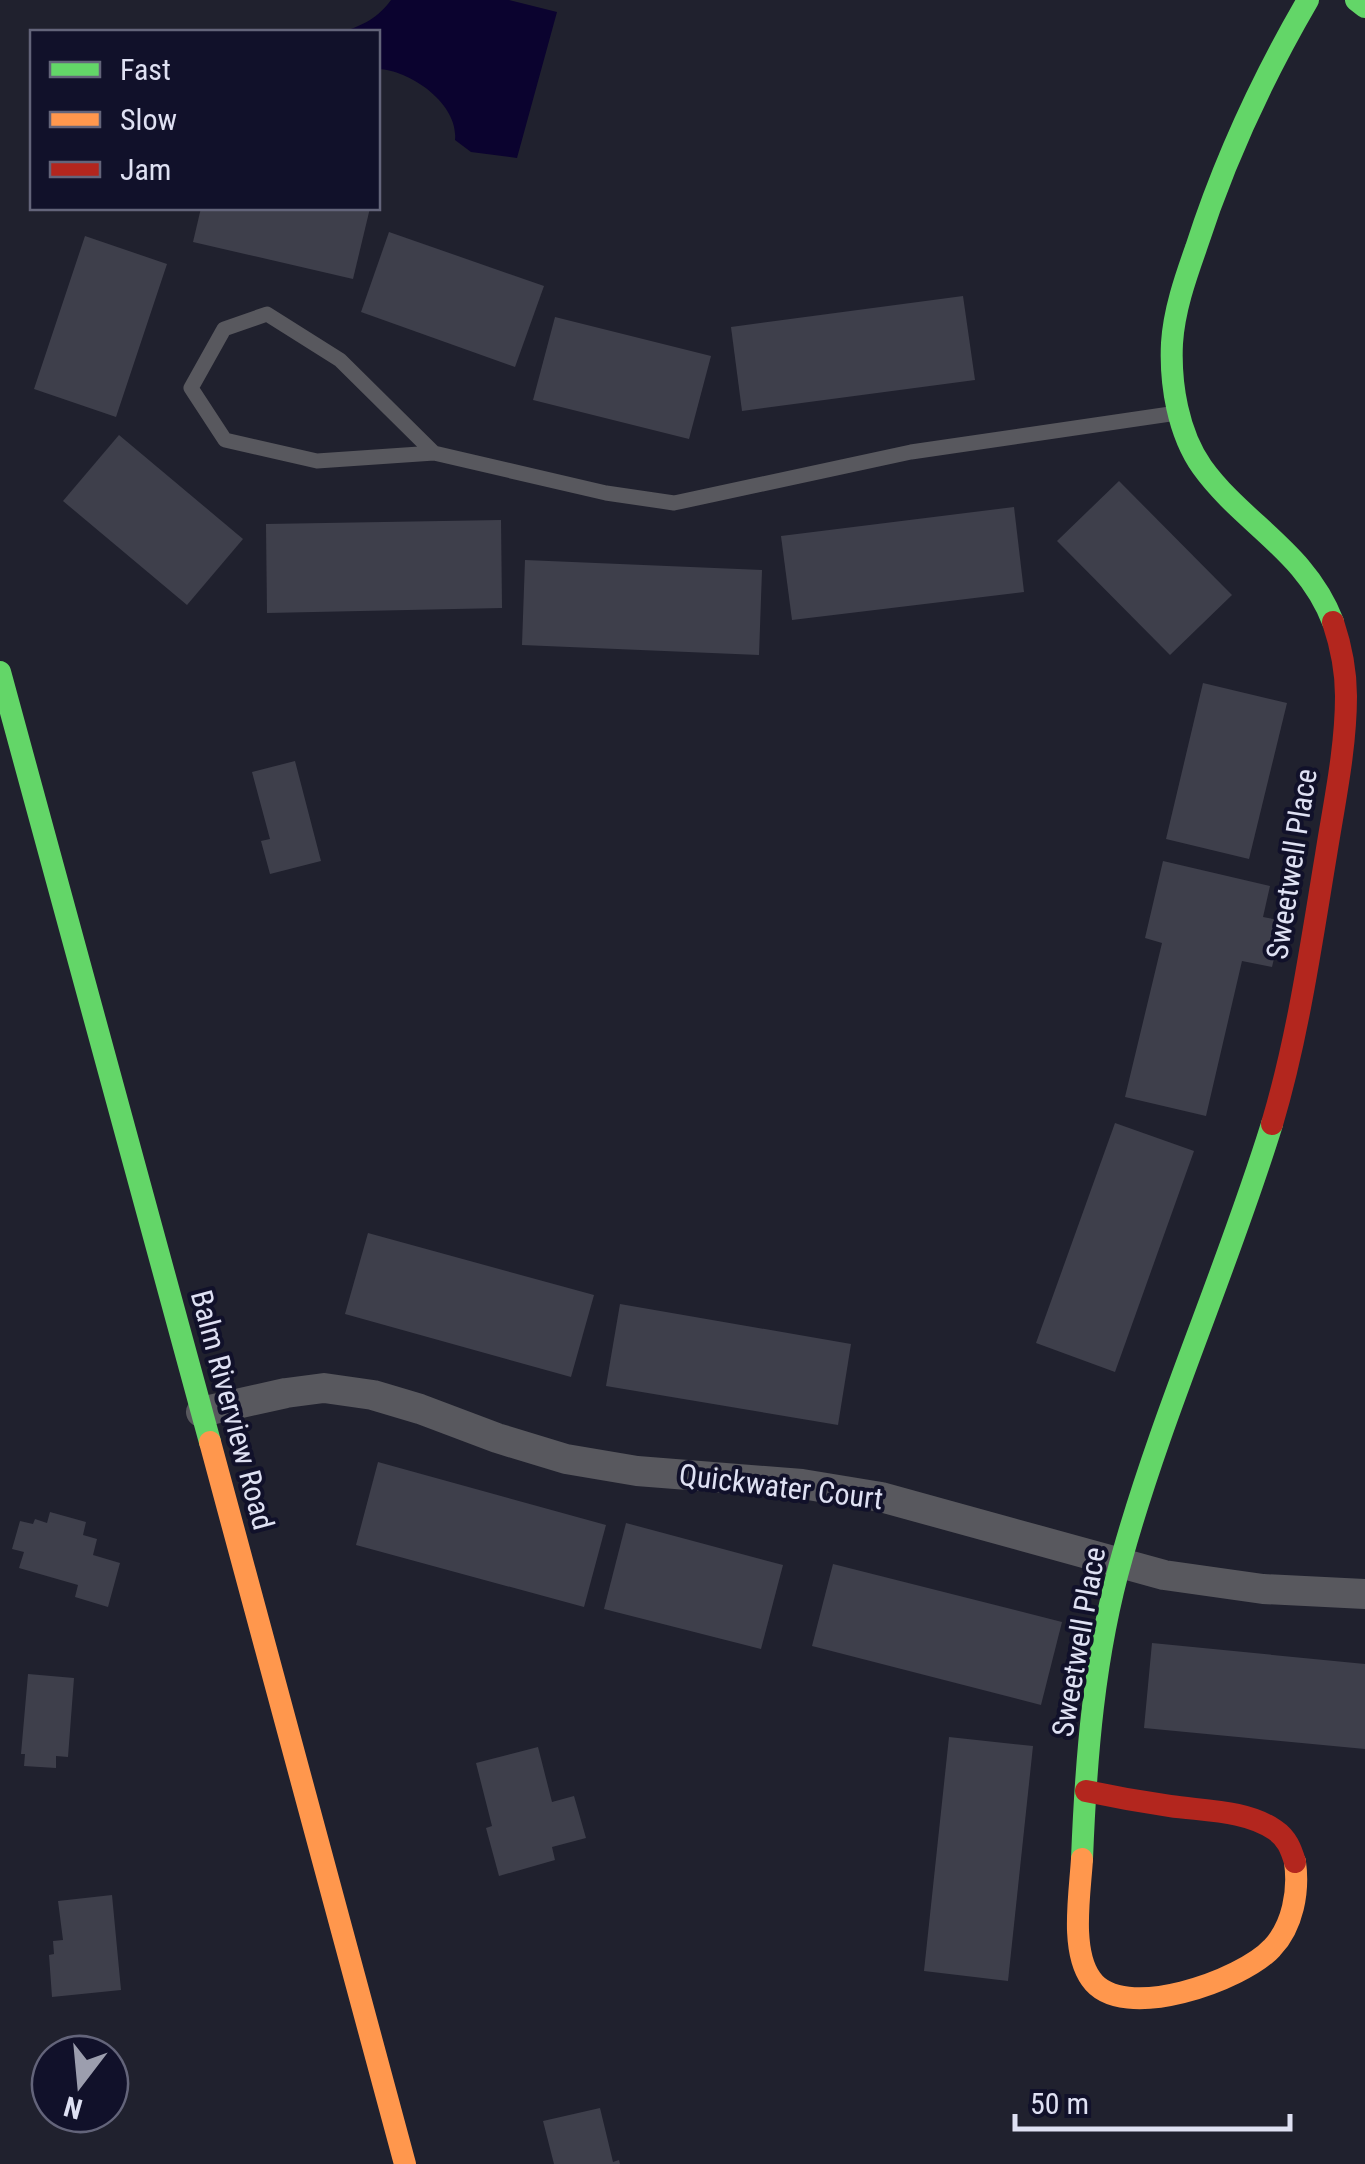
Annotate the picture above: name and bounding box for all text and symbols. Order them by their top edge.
legend [30,30,380,210]
text: Fast [120,52,171,87]
text: Slow [120,102,177,137]
text: Jam [120,152,171,187]
street label: Sweetwell Place [1259,766,1324,962]
street label: Balm Riverview Road [184,1286,281,1533]
street label: Quickwater Court [677,1457,885,1516]
street label: Sweetwell Place [1045,1544,1112,1740]
north arrow [30,2034,130,2134]
scale bar [1015,2069,1290,2131]
text: 50 m [1030,2086,1089,2121]
text: N [60,2089,86,2126]

